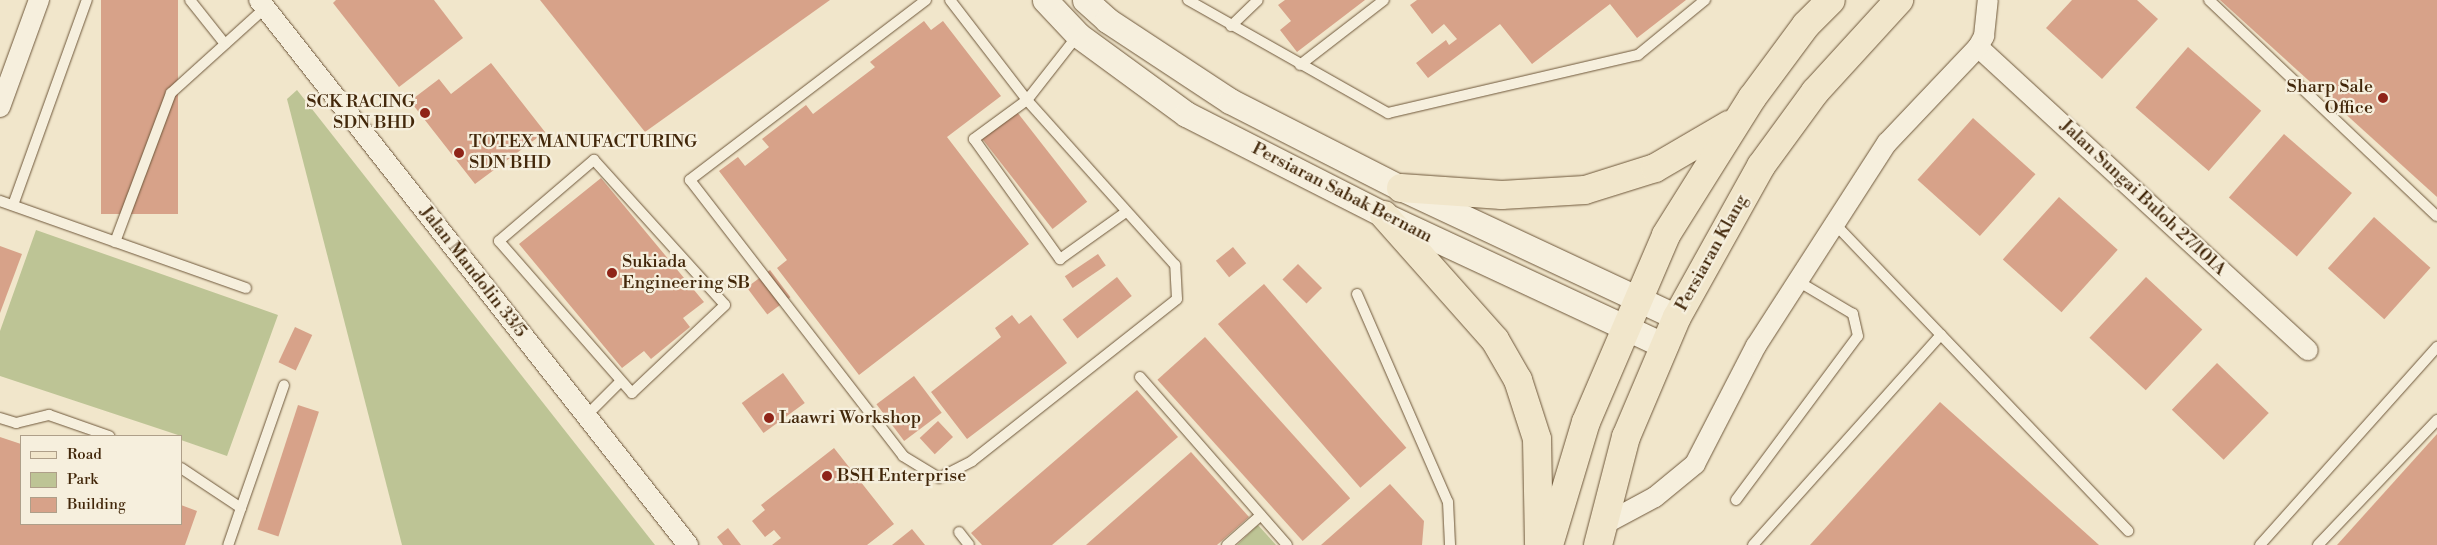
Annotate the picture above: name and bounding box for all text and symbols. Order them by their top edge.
place label: Sharp Sale Office [2287,77,2373,120]
place label: SCK RACING SDN BHD [306,92,415,134]
marker: Sharp Sale Office [2377,92,2389,104]
marker: SCK RACING SDN BHD [419,107,431,119]
street label: Jalan Sungai Buloh 27/101A [2056,115,2230,281]
place label: TOTEX MANUFACTURING SDN BHD [469,132,697,174]
street label: Persiaran Sabak Bernam [1248,138,1436,248]
marker: TOTEX MANUFACTURING SDN BHD [453,147,465,159]
street label: Persiaran Klang [1671,191,1753,315]
street label: Jalan Mandolin 33/5 [415,202,531,342]
place label: Sukiada Engineering SB [622,252,750,294]
marker: Sukiada Engineering SB [606,267,618,279]
place label: Laawri Workshop [779,407,921,429]
marker: Laawri Workshop [763,412,775,424]
legend [20,435,182,525]
text: Road [67,445,102,464]
place label: BSH Enterprise [837,465,966,487]
text: Park [67,470,98,489]
marker: BSH Enterprise [821,470,833,482]
text: Building [67,495,126,514]

